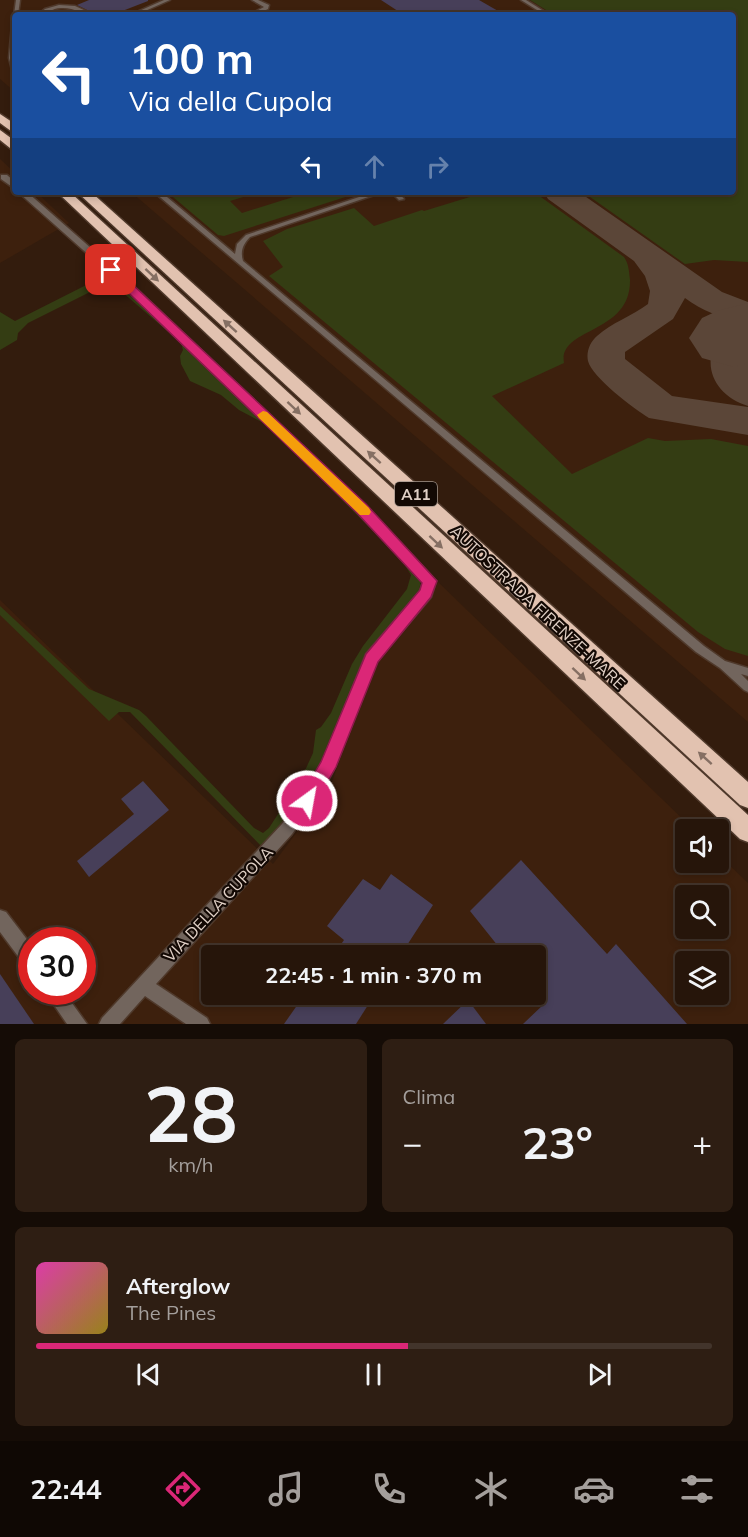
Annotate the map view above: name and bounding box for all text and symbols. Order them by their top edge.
text: 100 m [129,32,254,85]
icon: left [30,36,108,114]
text: Via della Cupola [129,84,333,118]
icon: left [295,150,328,183]
icon: ahead [358,150,391,183]
icon: right [421,150,454,183]
pin [85,244,136,295]
icon: arrive [94,253,127,286]
one-way arrow [144,268,159,282]
one-way arrow [223,320,238,333]
one-way arrow [287,401,302,415]
one-way arrow [367,451,382,464]
road number: A11 [395,482,437,506]
street label: AUTOSTRADA FIRENZE-MARE [446,521,630,693]
one-way arrow [429,535,444,549]
one-way arrow [572,667,587,681]
one-way arrow [698,752,713,765]
position arrow [275,769,339,833]
map controls [675,819,729,1005]
button: sound [675,819,729,873]
street label: VIA DELLA CUPOLA [159,842,277,966]
button: search [675,885,729,939]
speed limit sign: 30 [18,927,96,1005]
button: layers [675,951,729,1005]
text: 22:45 · 1 min · 370 m [265,961,482,989]
text: 28 [144,1064,238,1162]
text: Clima [403,1084,455,1109]
text: 23° [522,1114,593,1170]
text: − [403,1122,422,1163]
text: + [692,1122,712,1163]
text: km/h [168,1152,213,1177]
text: Afterglow [126,1272,230,1300]
text: The Pines [126,1300,216,1325]
icon: previous [132,1358,165,1391]
icon: pause [357,1358,390,1391]
icon: next [583,1358,616,1391]
icon: directions [162,1468,204,1510]
icon: music [265,1468,307,1510]
icon: phone [368,1468,410,1510]
icon: climate [470,1468,512,1510]
icon: car [573,1468,615,1510]
icon: filters [676,1468,718,1510]
text: 22:44 [30,1472,102,1506]

